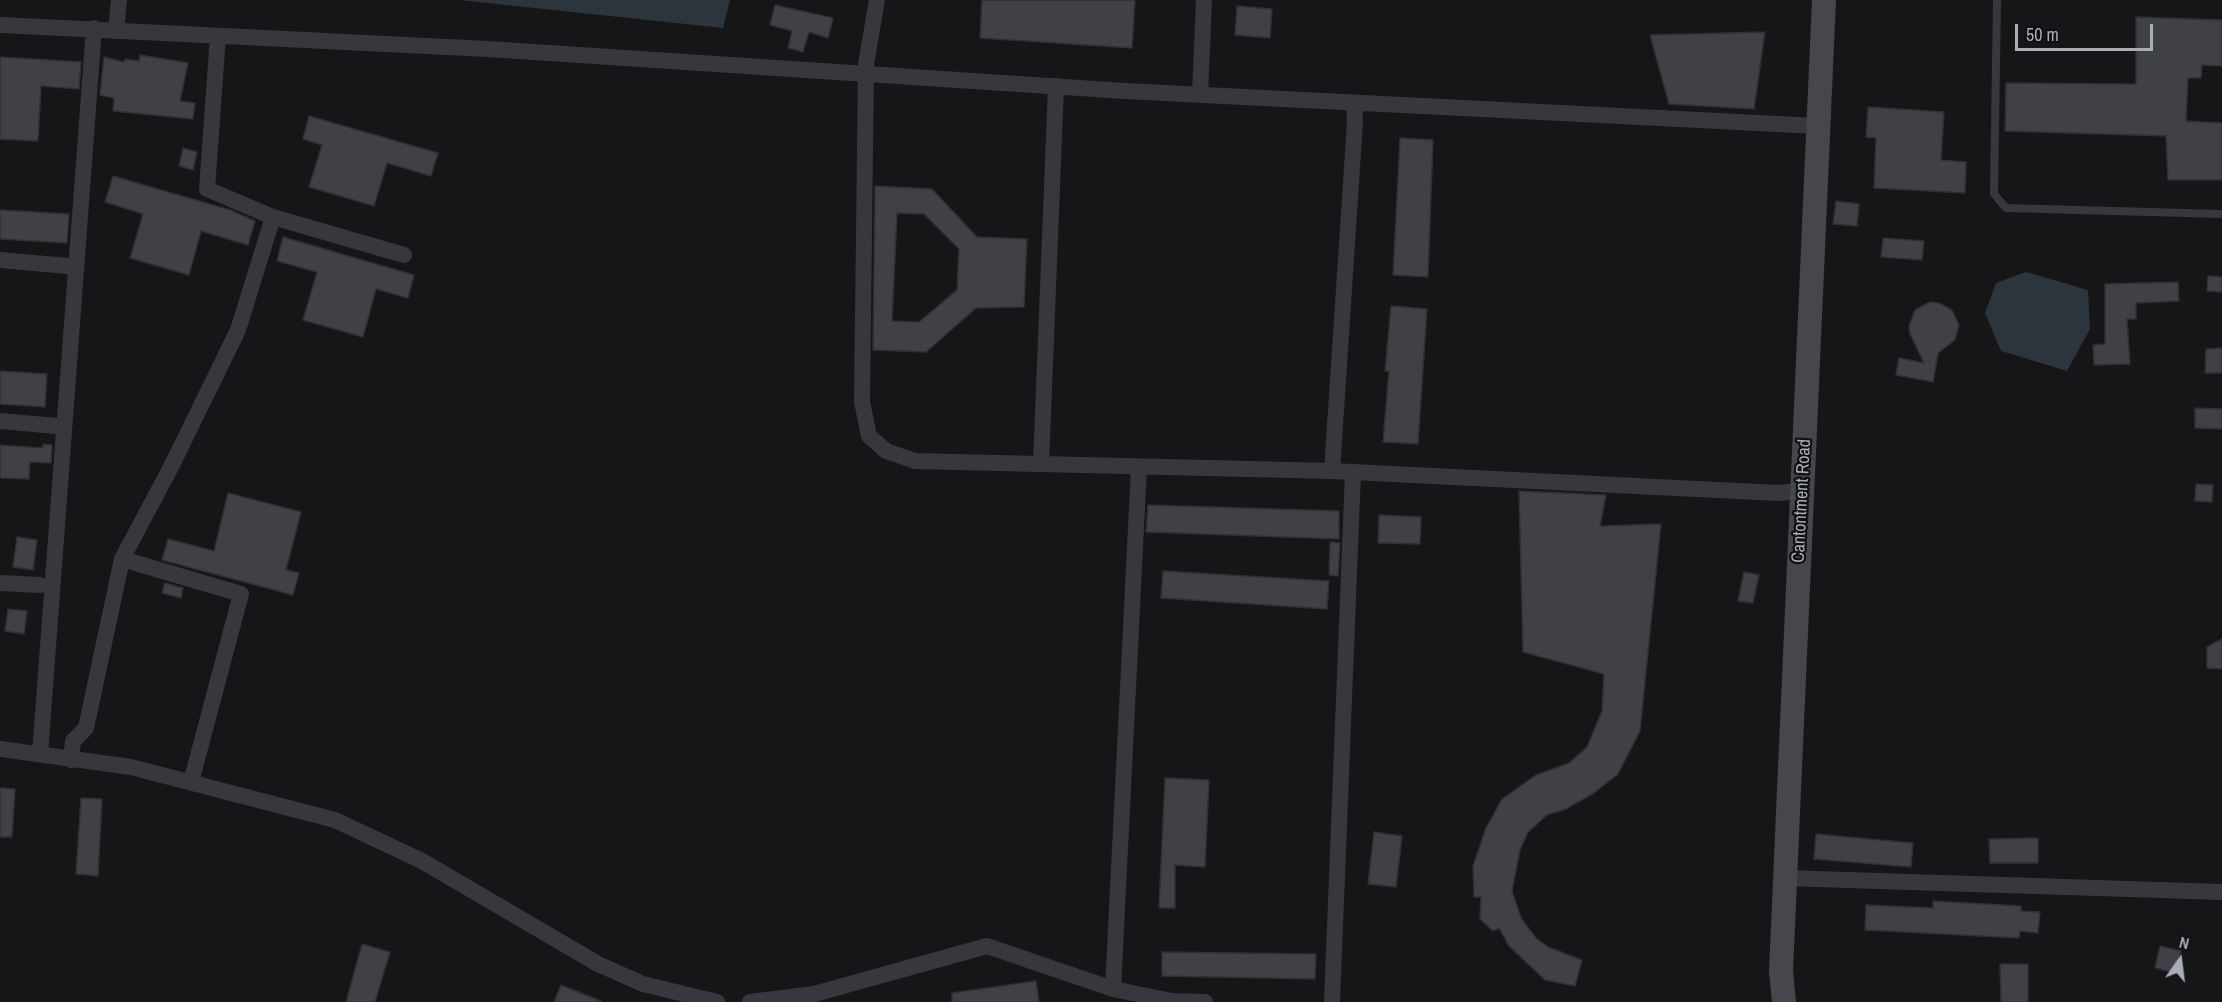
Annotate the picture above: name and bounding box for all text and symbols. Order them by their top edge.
scale bar [2018,12,2156,50]
text: 50 m [2026,22,2059,47]
street label: Cantontment Road [1788,439,1816,563]
north arrow [2150,930,2210,990]
text: N [2177,931,2192,954]

